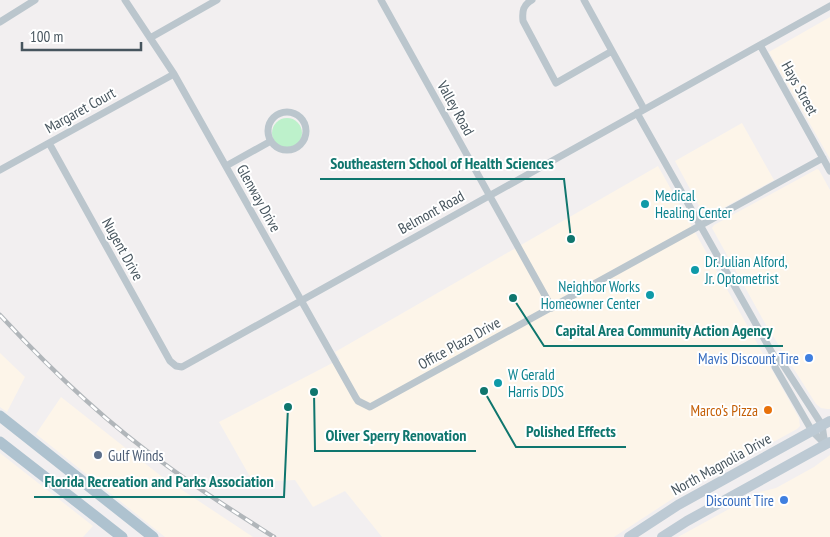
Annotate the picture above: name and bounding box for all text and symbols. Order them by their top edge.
scale bar [22,20,141,52]
text: 100 m [30,27,63,46]
street label: Hays Street [777,58,823,118]
street label: Valley Road [433,77,479,139]
street label: Margaret Court [41,83,119,137]
callout: Southeastern School of Health Sciences [320,148,564,179]
text: Southeastern School of Health Sciences [330,153,554,173]
street label: Glenway Drive [233,161,285,235]
street label: Belmont Road [395,186,467,238]
place label: Medical Healing Center [655,186,733,222]
marker: Medical Healing Center [639,198,651,210]
street label: Nugent Drive [98,214,148,284]
place label: Dr. Julian Alford, Jr. Optometrist [704,252,788,288]
marker: Dr. Julian Alford, Jr. Optometrist [689,264,701,276]
place label: Neighbor Works Homeowner Center [541,277,641,313]
marker: Neighbor Works Homeowner Center [644,289,656,301]
street label: Office Plaza Drive [415,313,503,373]
callout: Capital Area Community Action Agency [544,315,783,346]
text: Capital Area Community Action Agency [555,320,773,340]
place label: Mavis Discount Tire [698,349,799,368]
marker: Mavis Discount Tire [803,352,815,364]
place label: W Gerald Harris DDS [508,365,564,401]
marker: W Gerald Harris DDS [492,377,504,389]
place label: Marco's Pizza [690,401,758,420]
marker: Marco's Pizza [762,404,774,416]
callout: Polished Effects [516,416,626,447]
callout: Oliver Sperry Renovation [315,420,476,451]
text: Polished Effects [526,421,616,441]
text: Oliver Sperry Renovation [326,425,467,445]
street label: North Magnolia Drive [668,429,774,499]
place label: Gulf Winds [108,446,164,465]
marker: Gulf Winds [92,449,104,461]
callout: Florida Recreation and Parks Association [34,466,284,497]
text: Florida Recreation and Parks Association [44,471,274,491]
place label: Discount Tire [706,491,774,510]
marker: Discount Tire [778,494,790,506]

